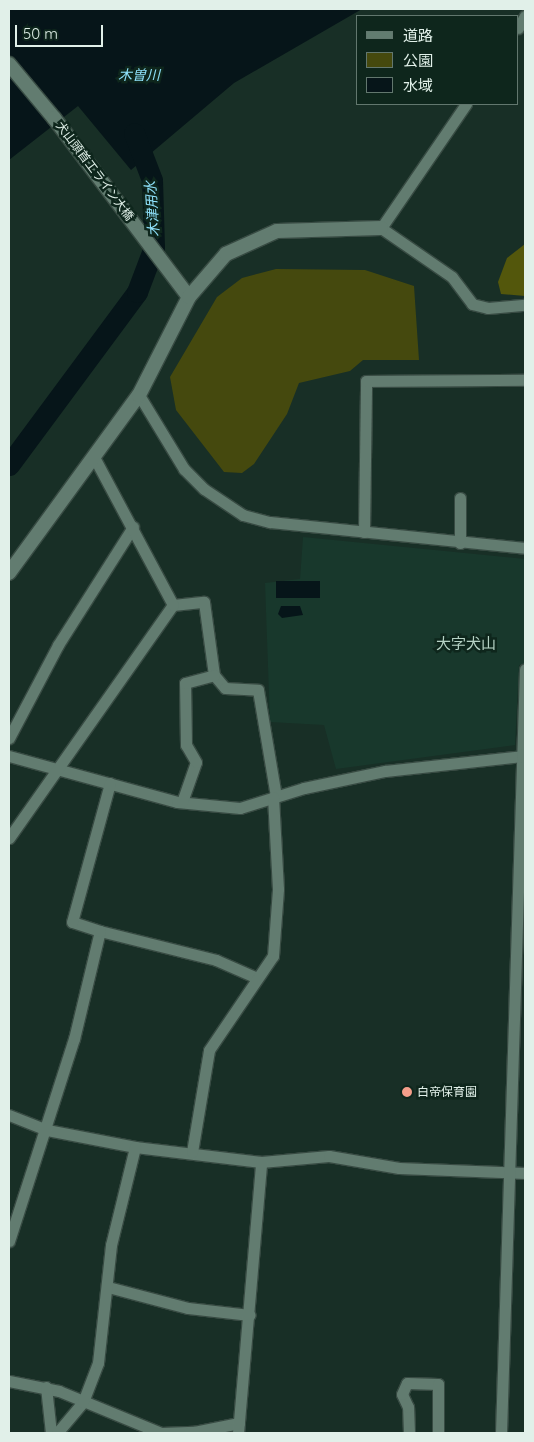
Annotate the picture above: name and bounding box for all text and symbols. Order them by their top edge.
scale bar [18,15,105,47]
legend [356,15,519,105]
text: 50 m [23,24,58,43]
text: 道路 [403,26,433,45]
text: 公園 [403,51,433,70]
water label: 木曽川 [118,67,160,83]
text: 水域 [403,76,433,95]
street label: 犬山頭首工ライン大橋 [53,119,137,223]
water label: 木津用水 [142,180,162,238]
district label: 大字犬山 [436,635,496,653]
place label: 白帝保育園 [417,1085,477,1099]
marker: 白帝保育園 [401,1086,413,1098]

